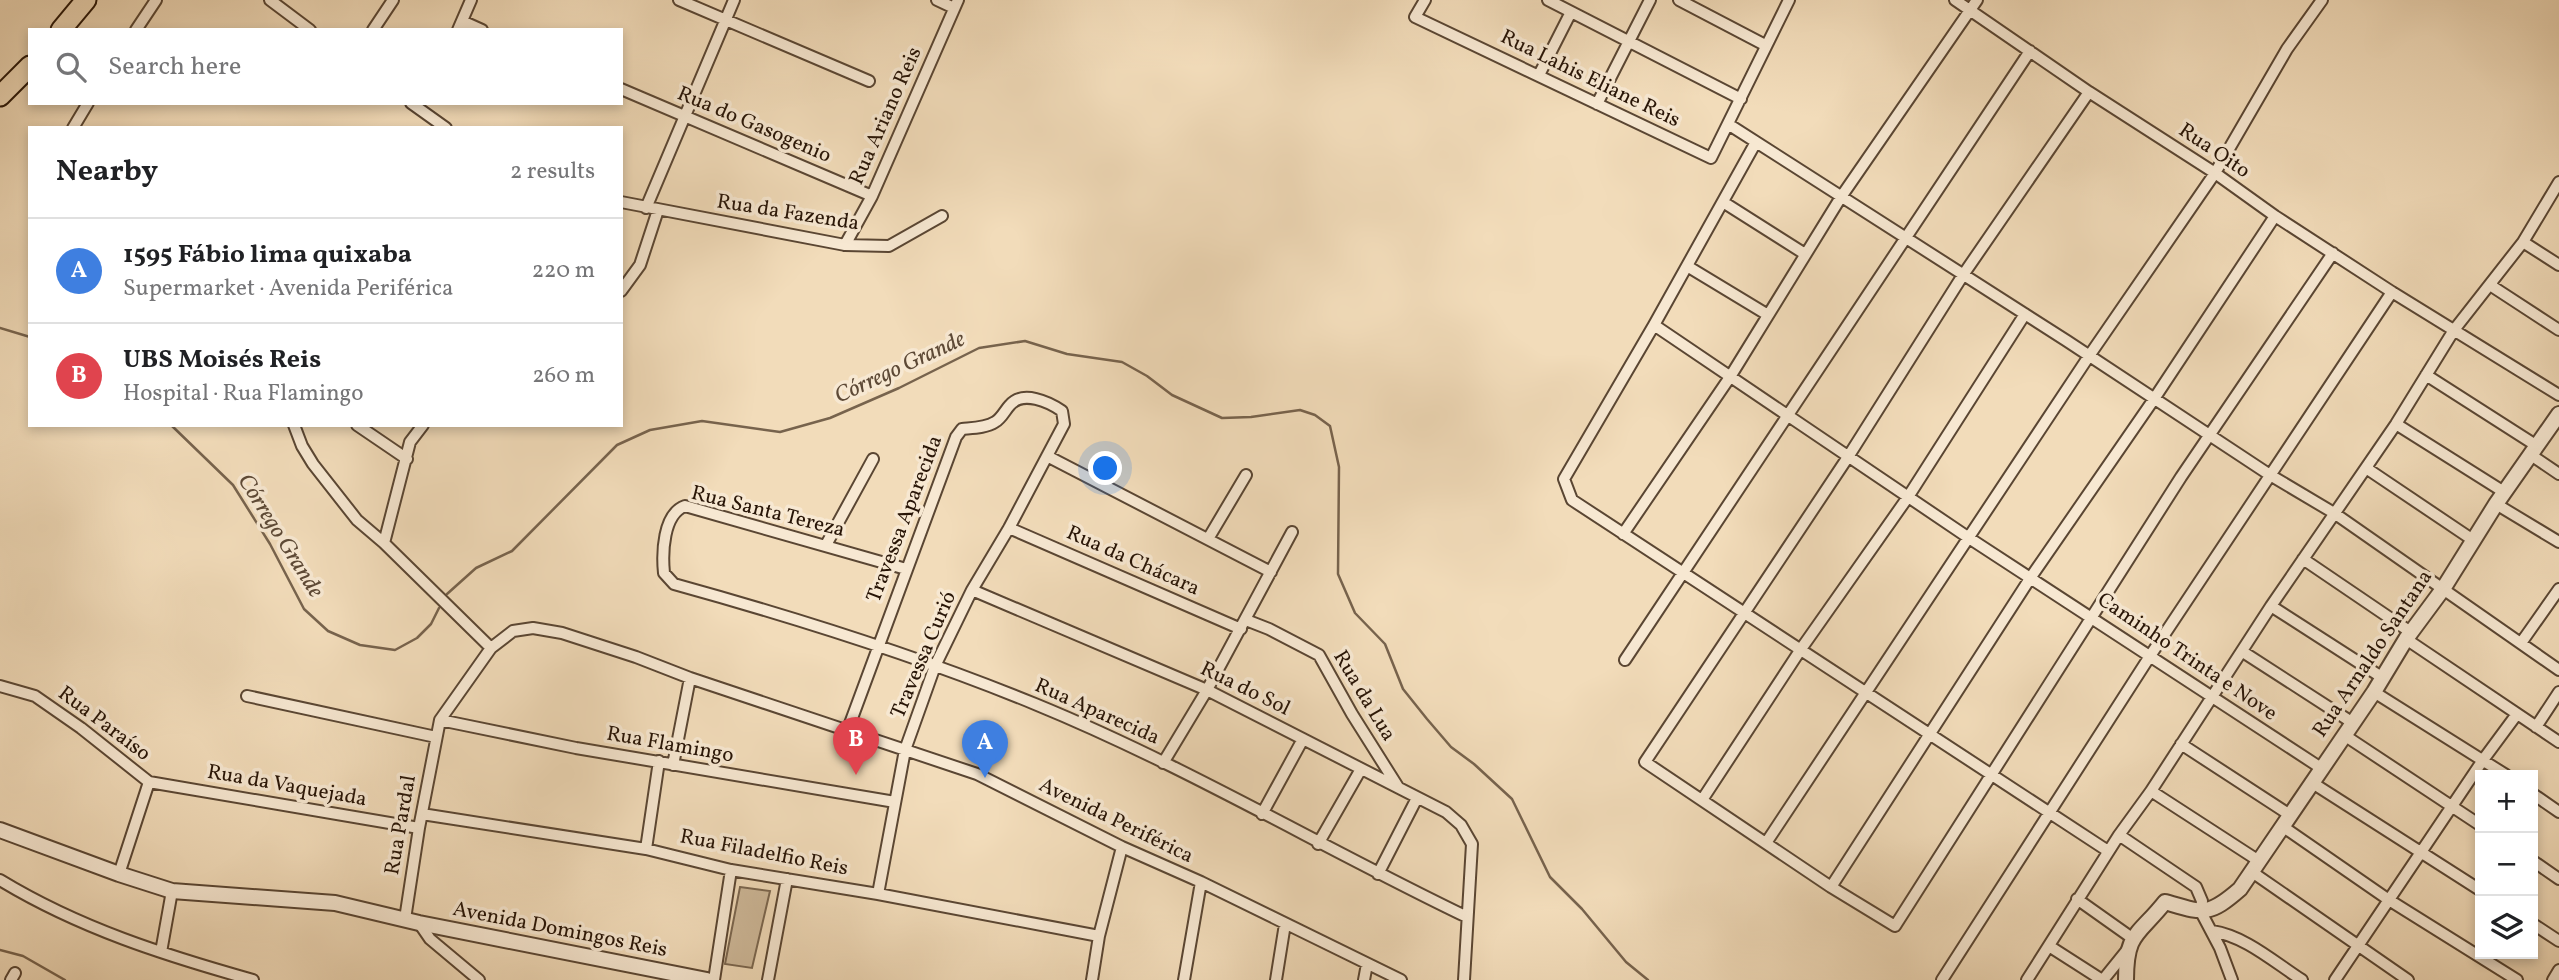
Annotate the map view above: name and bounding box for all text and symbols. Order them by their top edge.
street label: Rua Lahis Eliane Reis [1495,23,1685,135]
search box [28,28,623,105]
street label: Rua Ariano Reis [843,42,929,190]
icon: search [52,48,90,86]
text: Search here [108,49,241,85]
street label: Rua do Gasogenio [673,79,835,171]
street label: Rua Oito [2172,116,2256,186]
text: Nearby [56,151,158,193]
text: 2 results [510,156,595,188]
street label: Rua da Fazenda [715,187,861,239]
text: 1595 Fábio lima quixaba [123,237,412,273]
text: A [71,255,87,287]
text: 220 m [532,255,595,287]
text: Supermarket · Avenida Periférica [123,273,453,305]
water label: Córrego Grande [829,323,971,412]
text: UBS Moisés Reis [123,342,321,378]
text: B [71,360,87,392]
text: 260 m [532,360,595,392]
text: Hospital · Rua Flamingo [123,378,364,410]
street label: Travessa Aparecida [860,431,950,607]
your location [1088,451,1122,485]
water label: Córrego Grande [229,468,331,605]
street label: Rua Santa Tereza [688,479,848,545]
street label: Rua da Chácara [1062,519,1204,603]
street label: Rua Arnaldo Santana [2306,564,2440,744]
street label: Caminho Trinta e Nove [2091,586,2283,728]
street label: Travessa Curió [884,587,964,723]
street label: Rua da Lua [1325,645,1403,747]
street label: Rua do Sol [1195,655,1295,723]
street label: Rua Aparecida [1030,671,1164,753]
street label: Rua Paraíso [52,680,156,768]
pin: B [833,717,879,775]
street label: Rua Flamingo [604,720,736,770]
pin: A [962,720,1008,778]
street label: Rua da Vaquejada [205,758,369,814]
map controls [2475,770,2538,959]
button: + [2475,770,2538,833]
street label: Avenida Periférica [1034,771,1198,871]
street label: Rua Pardal [378,773,424,877]
street label: Rua Filadelfio Reis [677,822,851,884]
button: − [2475,833,2538,896]
street label: Avenida Domingos Reis [450,895,670,965]
button: layers [2475,896,2538,959]

